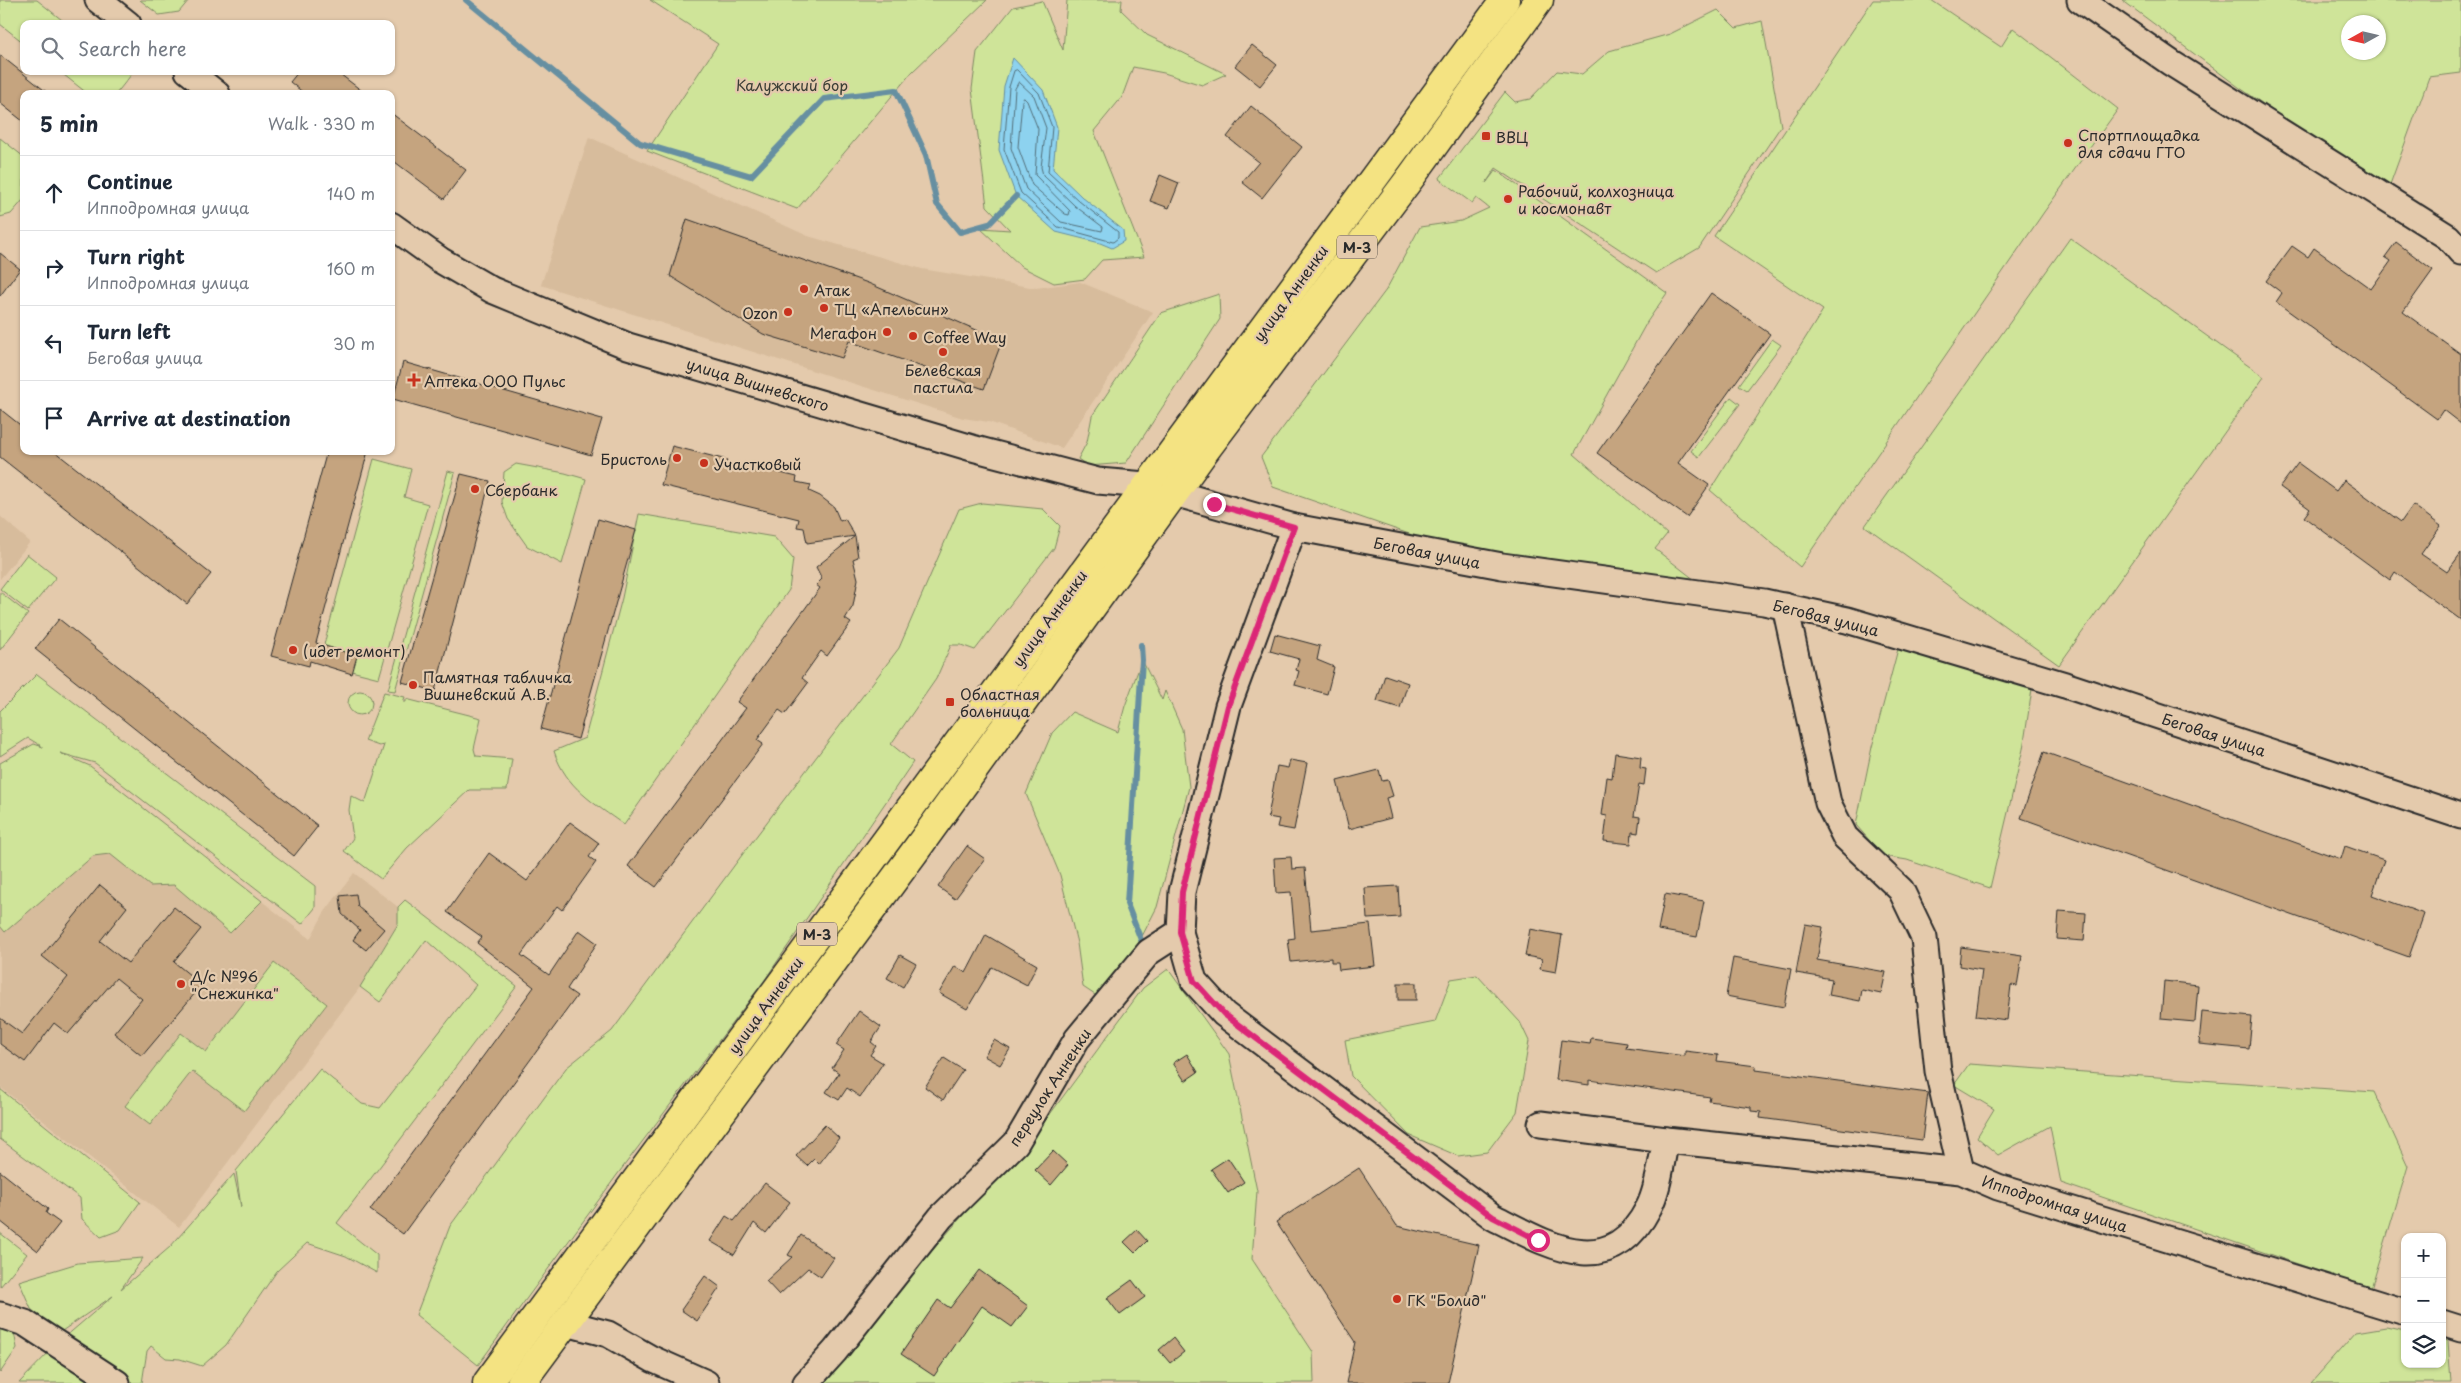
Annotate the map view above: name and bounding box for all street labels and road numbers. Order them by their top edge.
road number: М-3 [1337,236,1377,258]
street label: улица Анненки [1247,240,1333,346]
street label: улица Вишневского [684,351,832,417]
street label: Беговая улица [1372,530,1483,574]
street label: улица Анненки [1006,565,1092,671]
street label: Беговая улица [1771,593,1882,641]
street label: Беговая улица [2159,706,2270,762]
road number: М-3 [797,922,837,946]
street label: улица Анненки [722,952,808,1058]
street label: переулок Анненки [1002,1023,1096,1151]
street label: Ипподромная улица [1979,1169,2131,1238]

